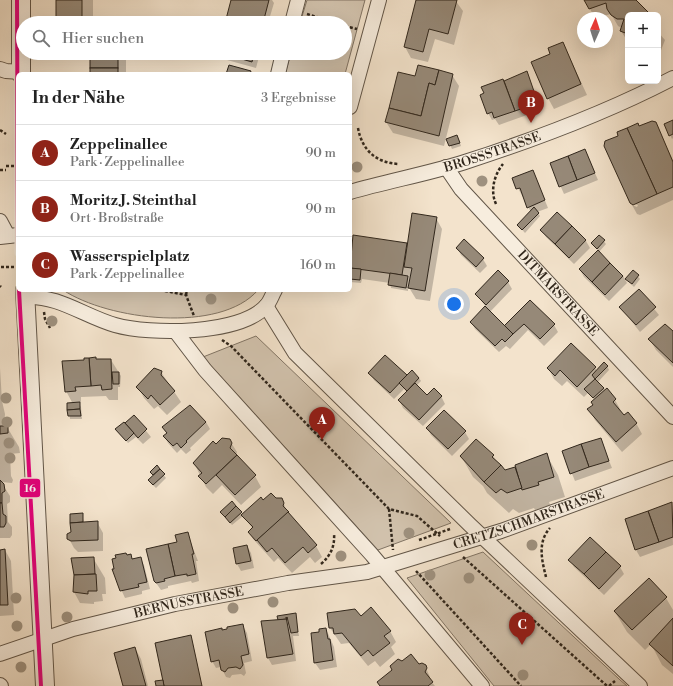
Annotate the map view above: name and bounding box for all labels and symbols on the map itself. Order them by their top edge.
north arrow [577,12,613,48]
pin: B [518,90,544,123]
street label: BROSSSTRASSE [441,128,543,176]
street label: DITMARSTRASSE [514,247,602,340]
your location [444,294,464,314]
pin: A [309,407,335,440]
line badge: 16 [19,478,41,498]
text: 16 [24,482,36,496]
street label: CRETZSCHMARSTRASSE [451,486,607,553]
street label: BERNUSSTRASSE [131,583,245,622]
pin: C [509,612,535,645]

